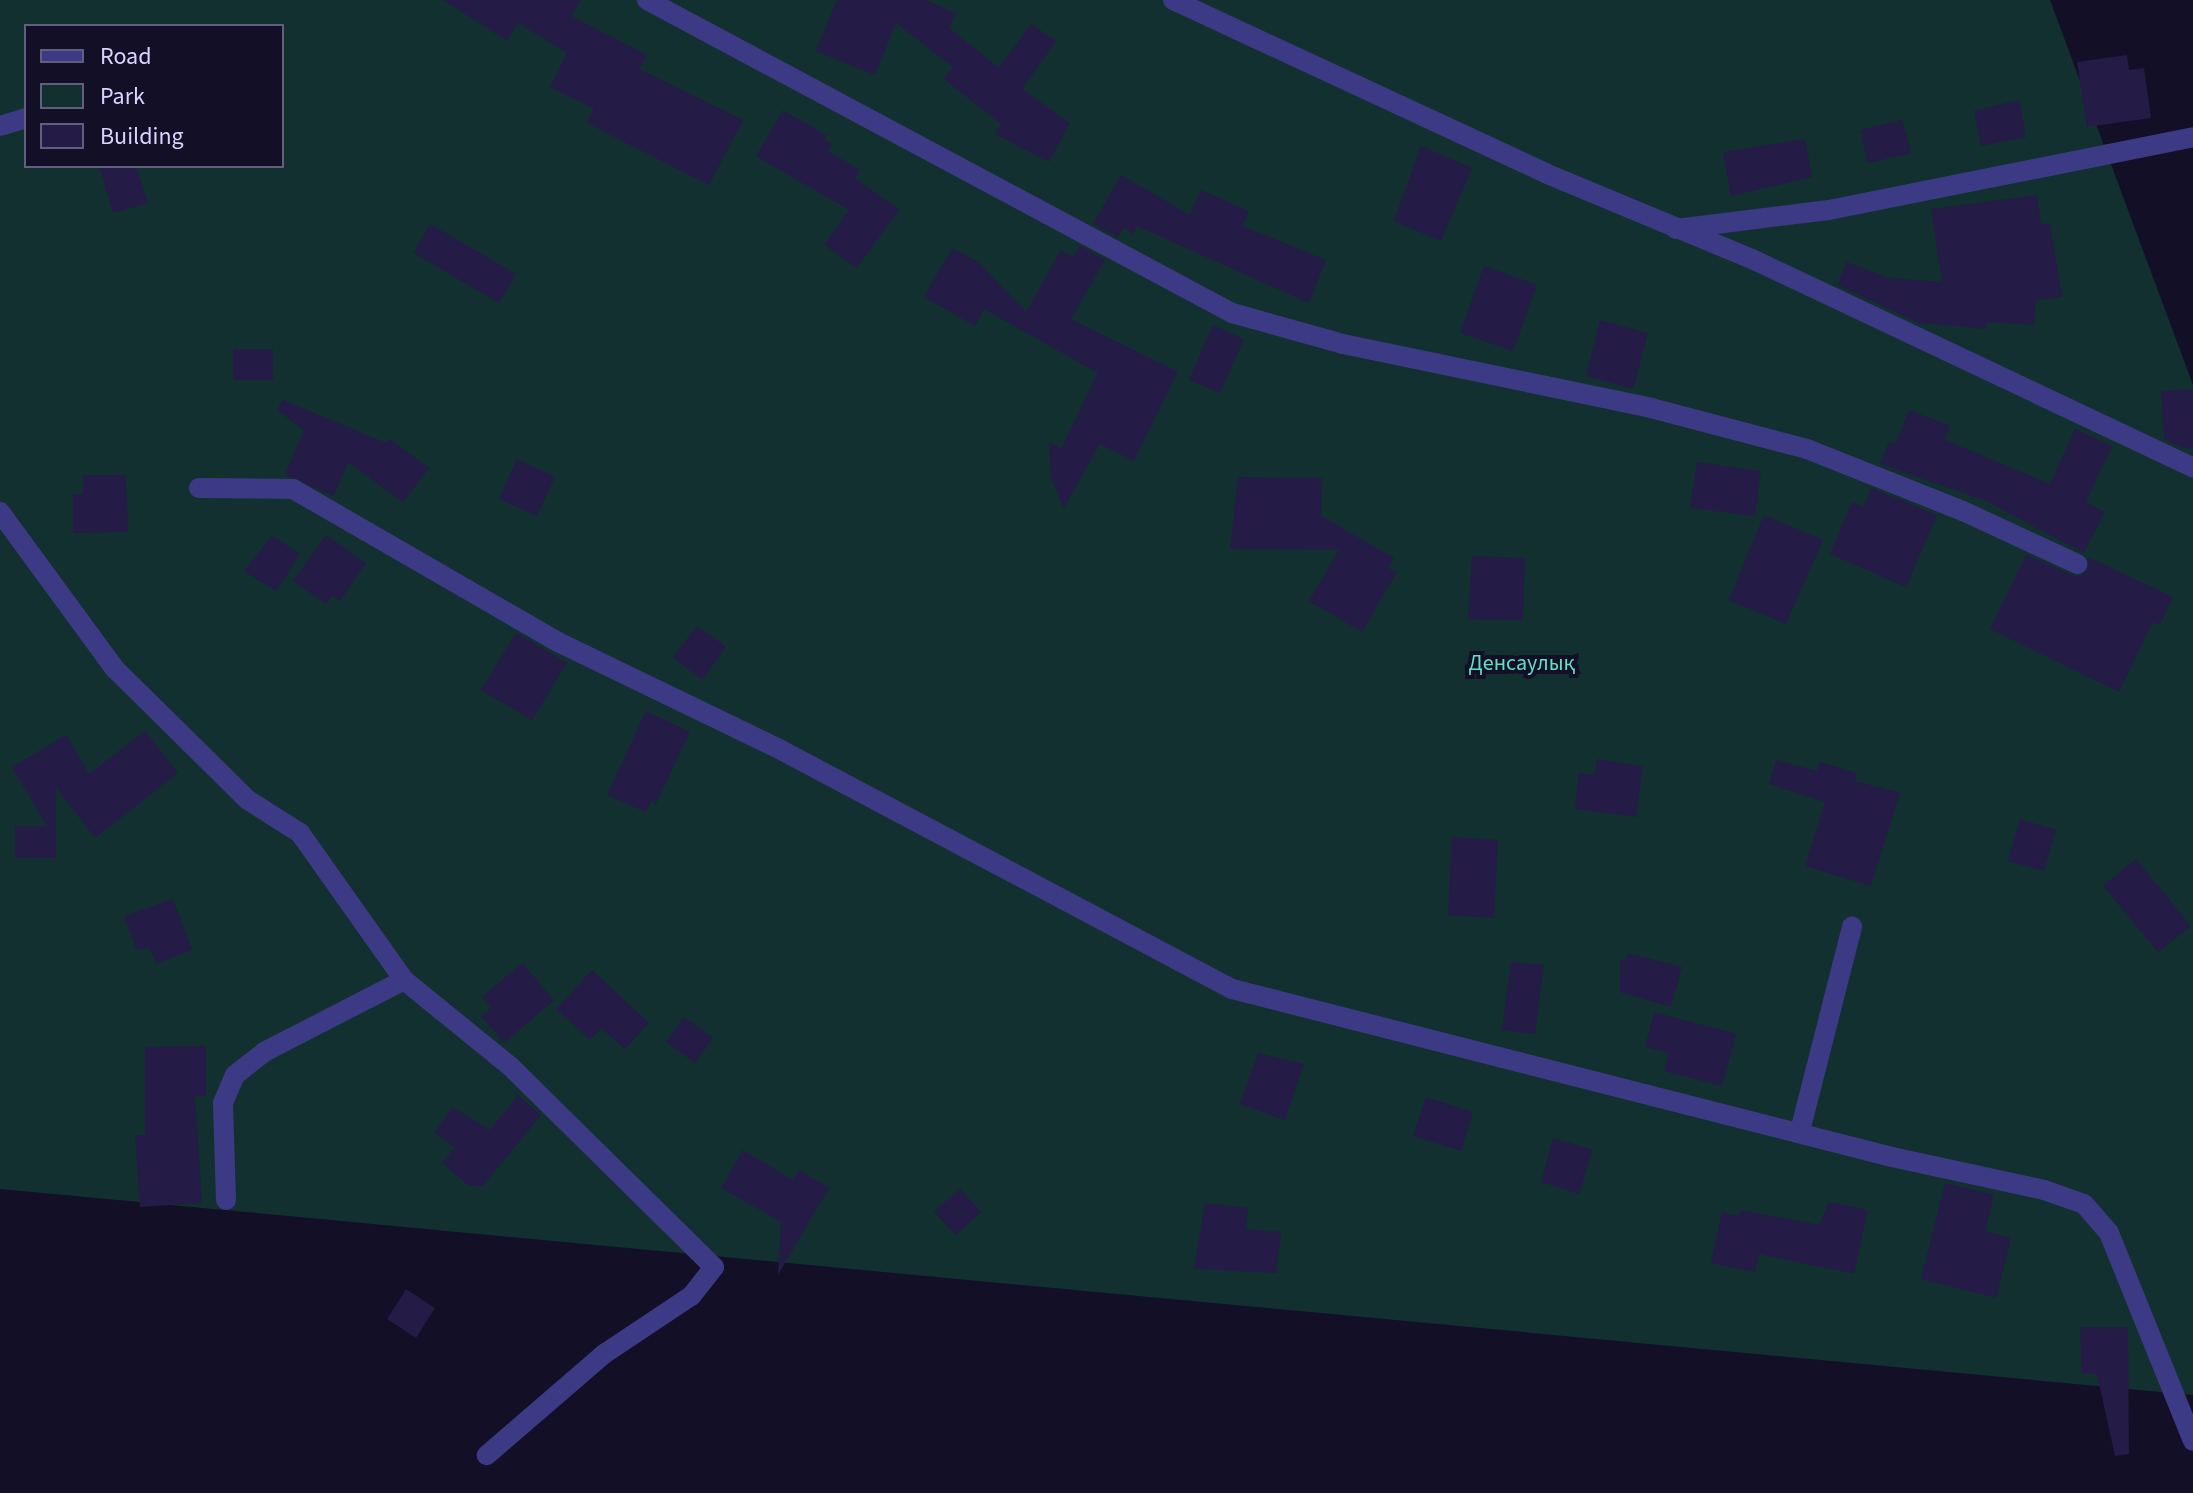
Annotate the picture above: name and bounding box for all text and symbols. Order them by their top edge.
legend [24,24,284,168]
text: Road [100,39,152,74]
text: Park [100,79,145,114]
text: Building [100,119,184,154]
park label: Денсаулық [1469,651,1575,677]

